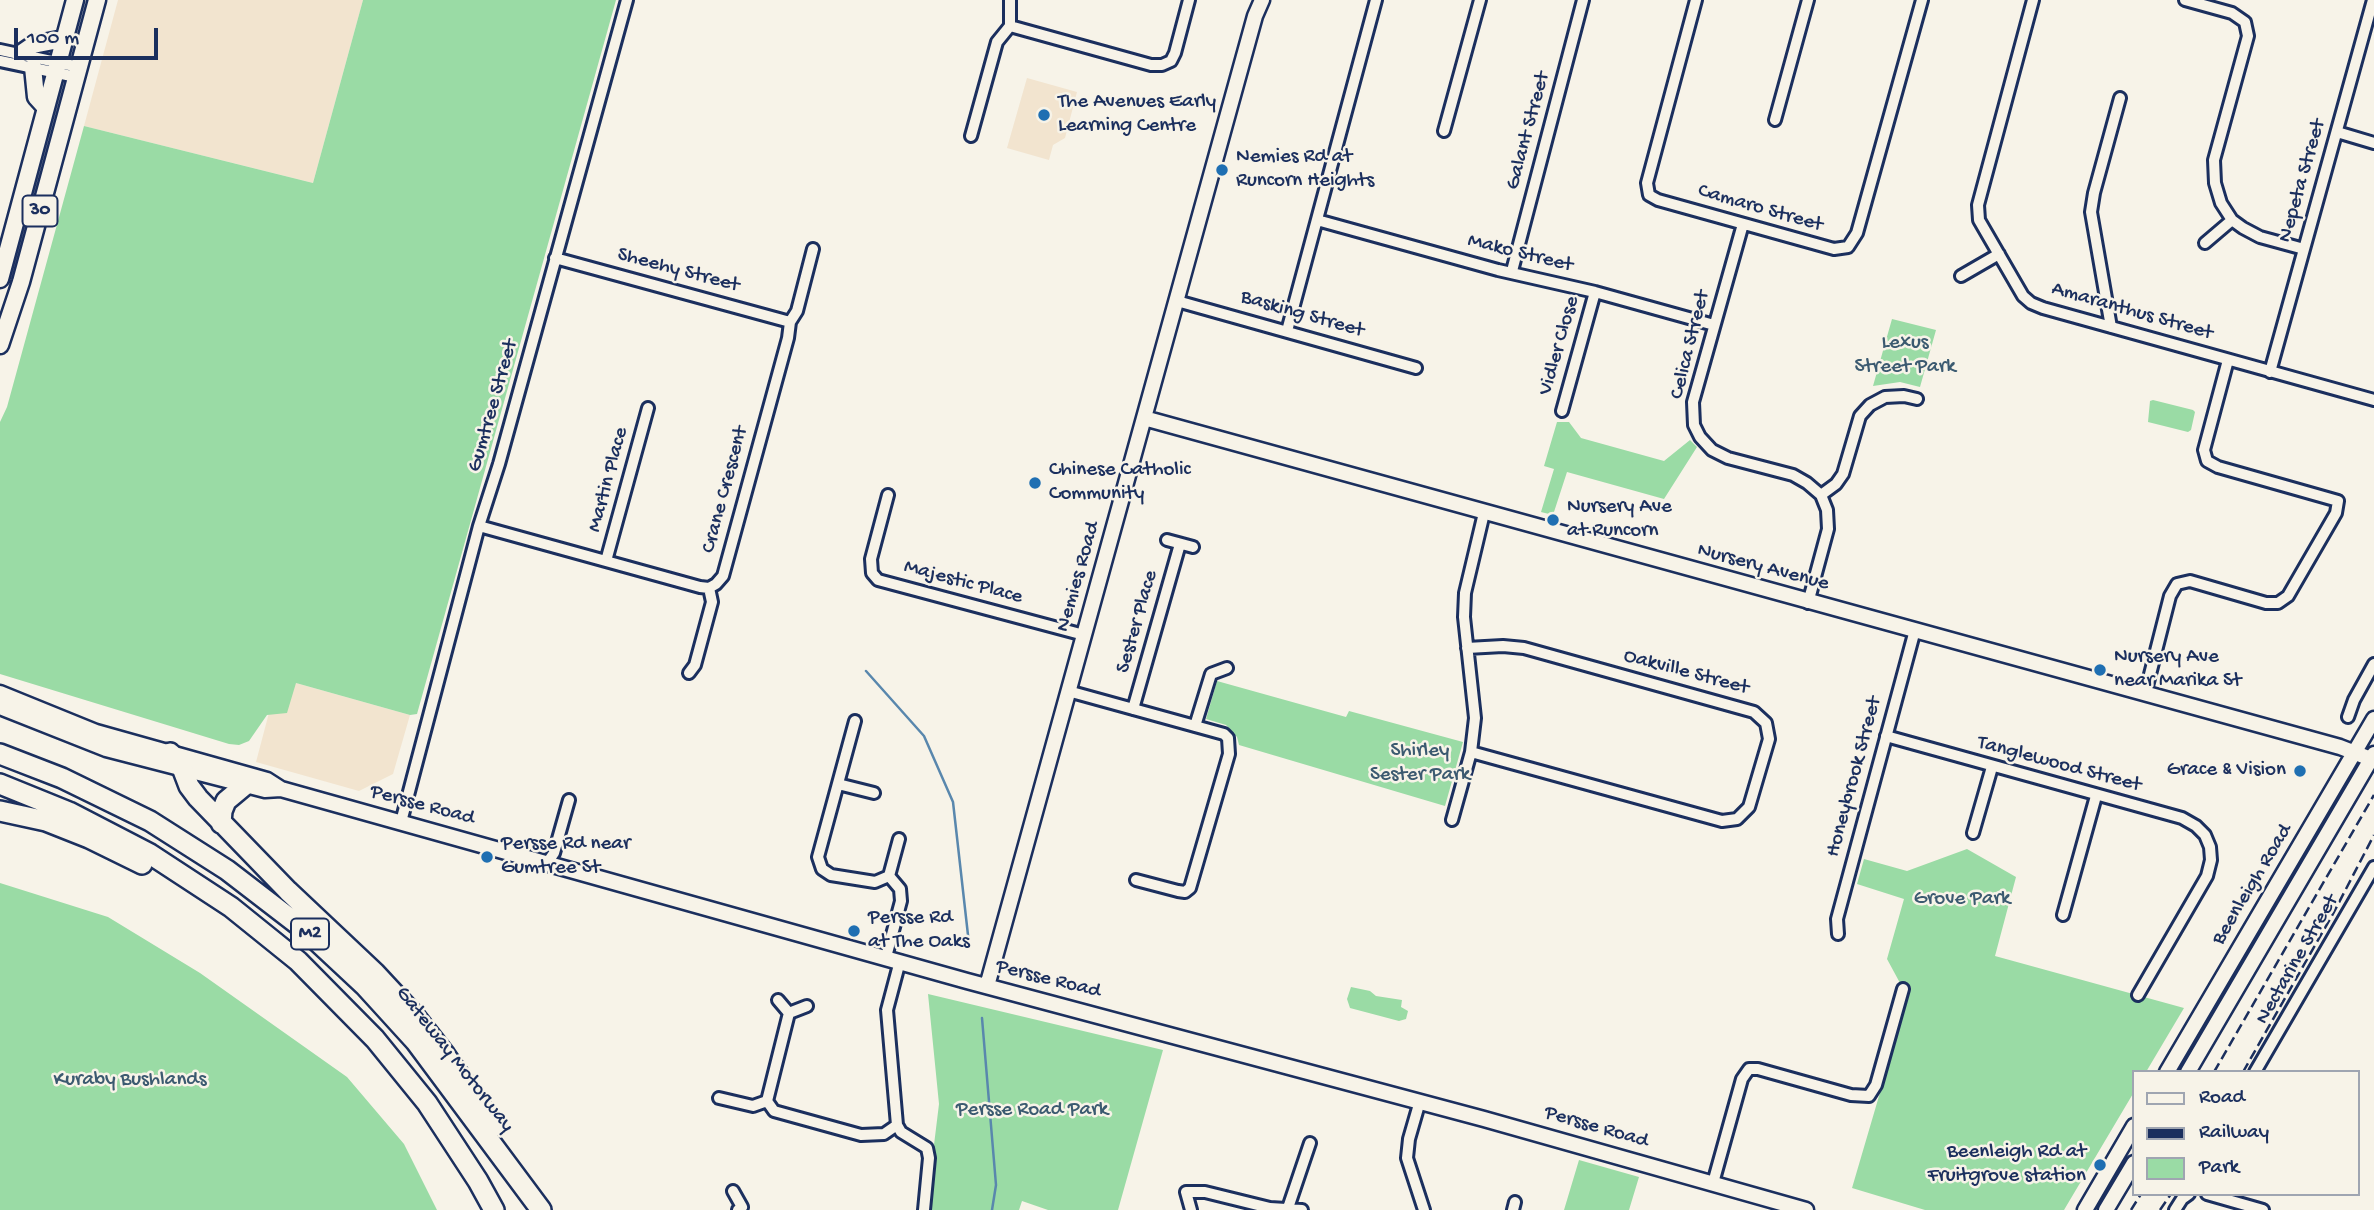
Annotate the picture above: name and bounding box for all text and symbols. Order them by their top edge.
scale bar [18,14,161,58]
text: 100 m [27,27,79,52]
street label: Galant Street [1501,69,1557,193]
place label: The Avenues Early Learning Centre [1058,90,1216,140]
marker: The Avenues Early Learning Centre [1036,107,1052,123]
street label: Nepeta Street [2273,117,2333,245]
place label: Nemies Rd at Runcorn Heights [1236,145,1374,195]
marker: Nemies Rd at Runcorn Heights [1214,162,1230,178]
street label: Camaro Street [1695,179,1825,239]
road number: 30 [22,196,58,226]
street label: Mako Street [1465,229,1575,279]
street label: Sheehy Street [614,243,742,299]
street label: Amaranthus Street [2049,277,2215,347]
street label: Basking Street [1238,285,1366,345]
street label: Celica Street [1665,288,1717,402]
street label: Vidler Close [1534,294,1586,398]
park label: Lexus Street Park [1854,331,1956,381]
street label: Gumtree Street [463,337,525,475]
street label: Crane Crescent [697,424,755,556]
street label: Martin Place [583,425,635,535]
place label: Chinese Catholic Community [1049,458,1191,508]
marker: Chinese Catholic Community [1027,475,1043,491]
place label: Nursery Ave at Runcorn [1567,495,1672,545]
marker: Nursery Ave at Runcorn [1545,512,1561,528]
street label: Nemies Road [1051,519,1107,635]
street label: Nursery Avenue [1694,538,1832,598]
street label: Majestic Place [901,555,1025,611]
street label: Sester Place [1111,568,1165,676]
street label: Oakville Street [1621,644,1751,702]
place label: Nursery Ave near Marika St [2114,645,2241,695]
marker: Nursery Ave near Marika St [2092,662,2108,678]
street label: Honeybrook Street [1822,694,1888,860]
street label: Tanglewood Street [1974,731,2144,799]
park label: Shirley Sester Park [1370,739,1470,789]
place label: Grace & Vision [2167,758,2286,784]
marker: Grace & Vision [2292,763,2308,779]
street label: Persse Road [367,780,477,832]
street label: Beenleigh Road [2207,820,2299,950]
place label: Persse Rd near Gumtree St [501,832,630,882]
marker: Persse Rd near Gumtree St [479,849,495,865]
park label: Grove Park [1914,887,2010,913]
street label: Nectarine Street [2251,891,2345,1029]
place label: Persse Rd at The Oaks [868,906,970,956]
road number: M2 [291,918,329,950]
marker: Persse Rd at The Oaks [846,923,862,939]
street label: Persse Road [993,955,1103,1005]
street label: Gateway Motorway [389,982,519,1138]
park label: Kuraby Bushlands [54,1068,206,1094]
legend [2132,1070,2360,1196]
text: Road [2199,1086,2245,1111]
park label: Persse Road Park [956,1098,1108,1124]
street label: Persse Road [1541,1101,1651,1155]
text: Railway [2199,1121,2269,1146]
place label: Beenleigh Rd at Fruitgrove station [1928,1140,2086,1190]
text: Park [2199,1156,2239,1181]
marker: Beenleigh Rd at Fruitgrove station [2092,1157,2108,1173]

